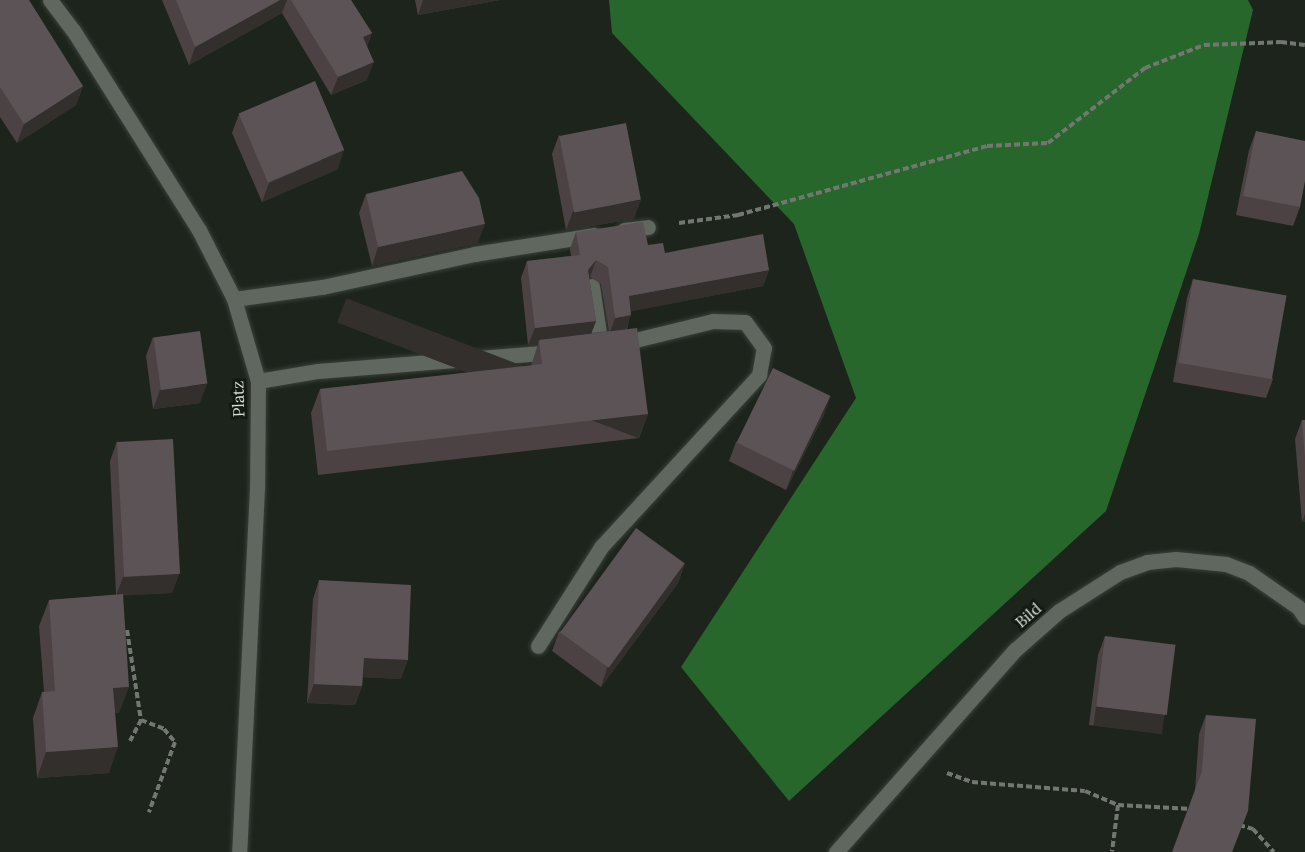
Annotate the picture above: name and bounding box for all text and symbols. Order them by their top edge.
street label: Platz [228,380,248,418]
street label: Bild [1011,598,1045,632]

